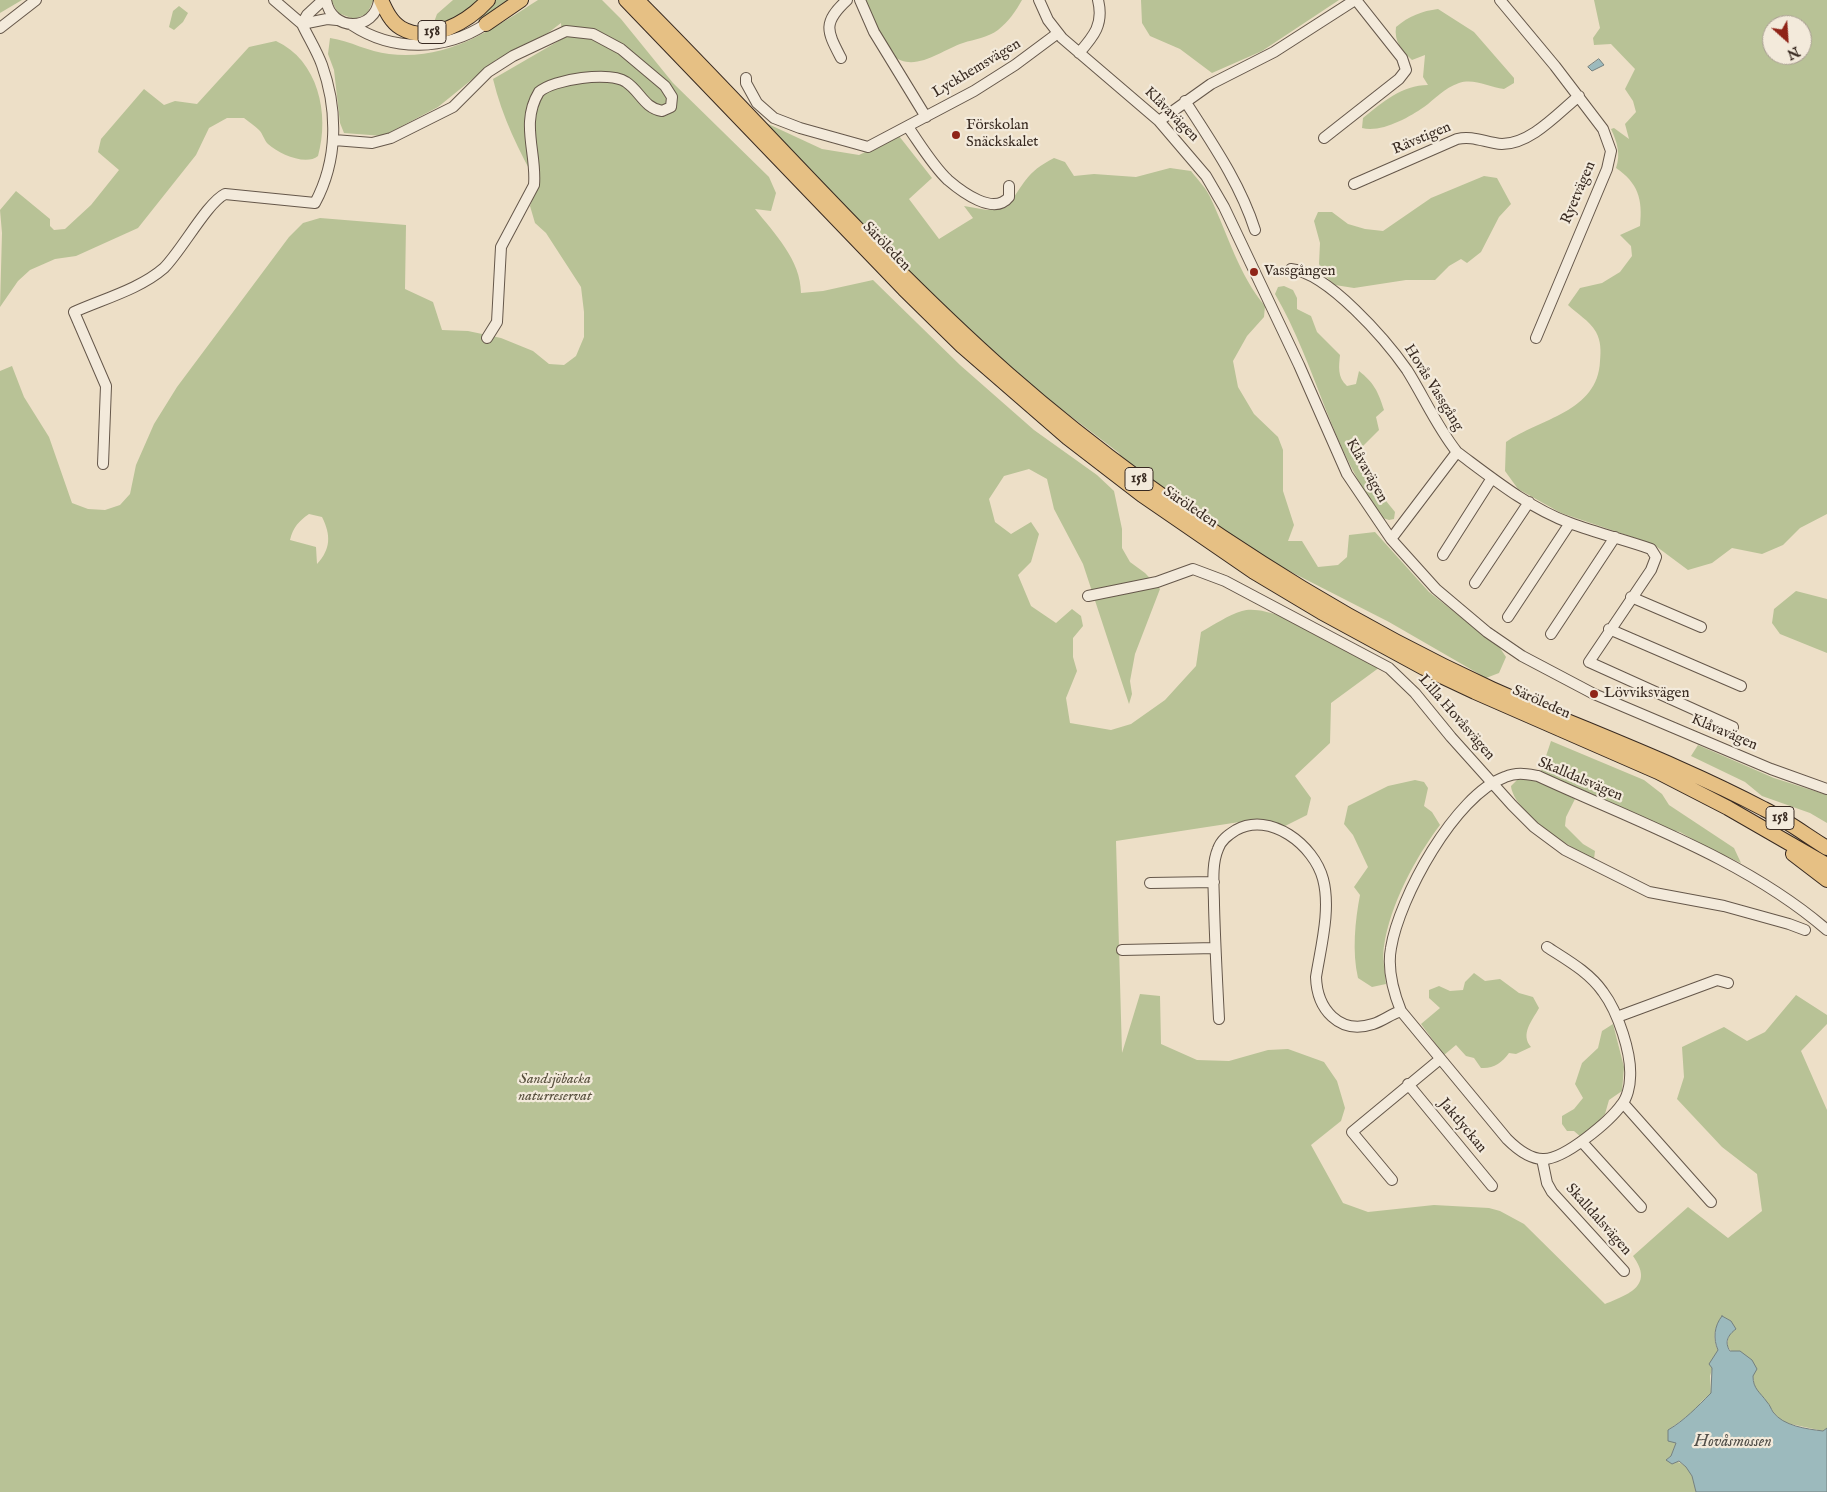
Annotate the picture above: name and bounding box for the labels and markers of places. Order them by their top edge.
place label: Förskolan Snäckskalet [966,117,1038,152]
marker: Förskolan Snäckskalet [950,129,962,141]
place label: Vassgången [1264,263,1336,281]
marker: Vassgången [1248,266,1260,278]
place label: Lövviksvägen [1604,685,1689,703]
marker: Lövviksvägen [1588,688,1600,700]

